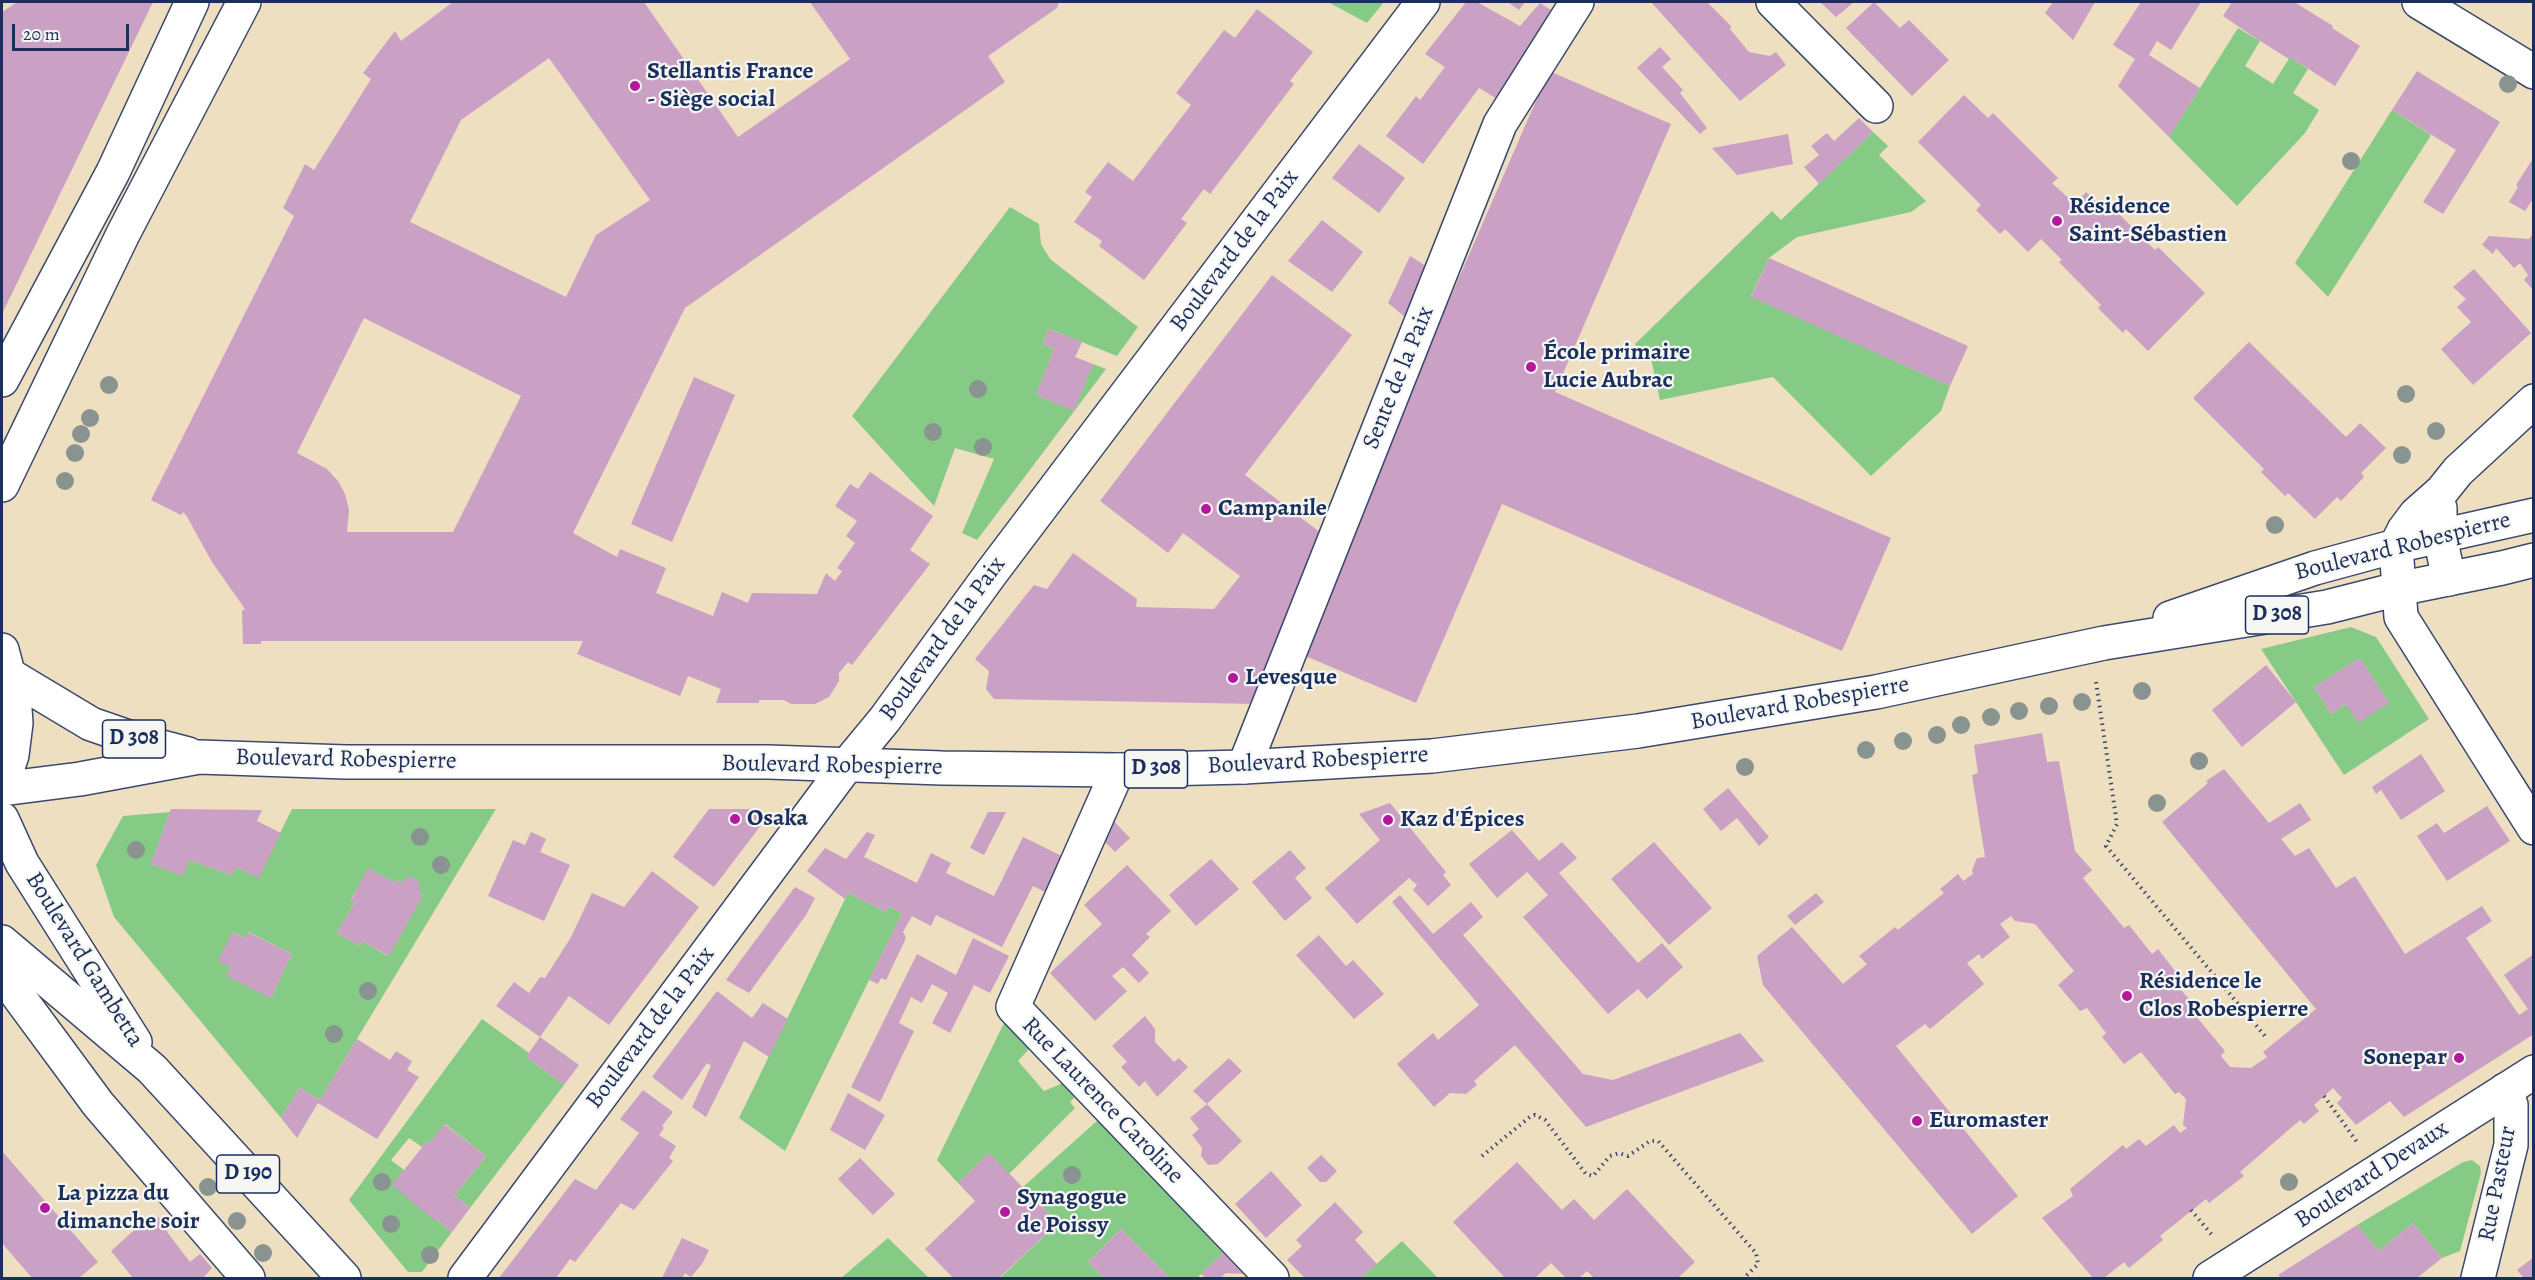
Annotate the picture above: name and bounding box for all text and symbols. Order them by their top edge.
scale bar [15,12,132,50]
text: 20 m [23,22,60,46]
place label: Stellantis France - Siège social [647,58,814,114]
marker: Stellantis France - Siège social [628,79,642,93]
street label: Boulevard de la Paix [1165,164,1305,338]
place label: Résidence Saint-Sébastien [2069,193,2227,249]
marker: Résidence Saint-Sébastien [2050,214,2064,228]
street label: Sente de la Paix [1357,302,1441,454]
place label: École primaire Lucie Aubrac [1543,339,1690,395]
marker: École primaire Lucie Aubrac [1524,360,1538,374]
place label: Campanile [1218,495,1327,523]
marker: Campanile [1199,502,1213,516]
street label: Boulevard Robespierre [2292,506,2514,588]
street label: Boulevard de la Paix [874,551,1012,727]
road number: D 308 [2246,596,2308,634]
place label: Levesque [1245,664,1337,692]
marker: Levesque [1226,671,1240,685]
street label: Boulevard Robespierre [1689,671,1911,737]
road number: D 308 [102,720,166,758]
street label: Boulevard Robespierre [1207,741,1429,781]
street label: Boulevard Robespierre [235,744,457,776]
street label: Boulevard Robespierre [721,750,943,782]
road number: D 308 [1124,750,1188,788]
place label: Osaka [747,805,808,833]
place label: Kaz d'Épices [1400,806,1524,834]
marker: Osaka [728,812,742,826]
marker: Kaz d'Épices [1381,813,1395,827]
street label: Boulevard Gambetta [19,867,149,1053]
street label: Boulevard de la Paix [581,941,721,1115]
place label: Résidence le Clos Robespierre [2139,968,2308,1024]
marker: Résidence le Clos Robespierre [2120,989,2134,1003]
street label: Rue Laurence Caroline [1015,1012,1189,1190]
place label: Sonepar [2363,1044,2447,1072]
marker: Sonepar [2452,1051,2466,1065]
place label: Euromaster [1929,1107,2048,1135]
marker: Euromaster [1910,1114,1924,1128]
street label: Boulevard Devaux [2290,1115,2454,1235]
street label: Rue Pasteur [2473,1124,2523,1244]
road number: D 190 [216,1155,280,1193]
place label: La pizza du dimanche soir [57,1180,200,1236]
place label: Synagogue de Poissy [1017,1184,1127,1240]
marker: La pizza du dimanche soir [38,1201,52,1215]
marker: Synagogue de Poissy [998,1205,1012,1219]

